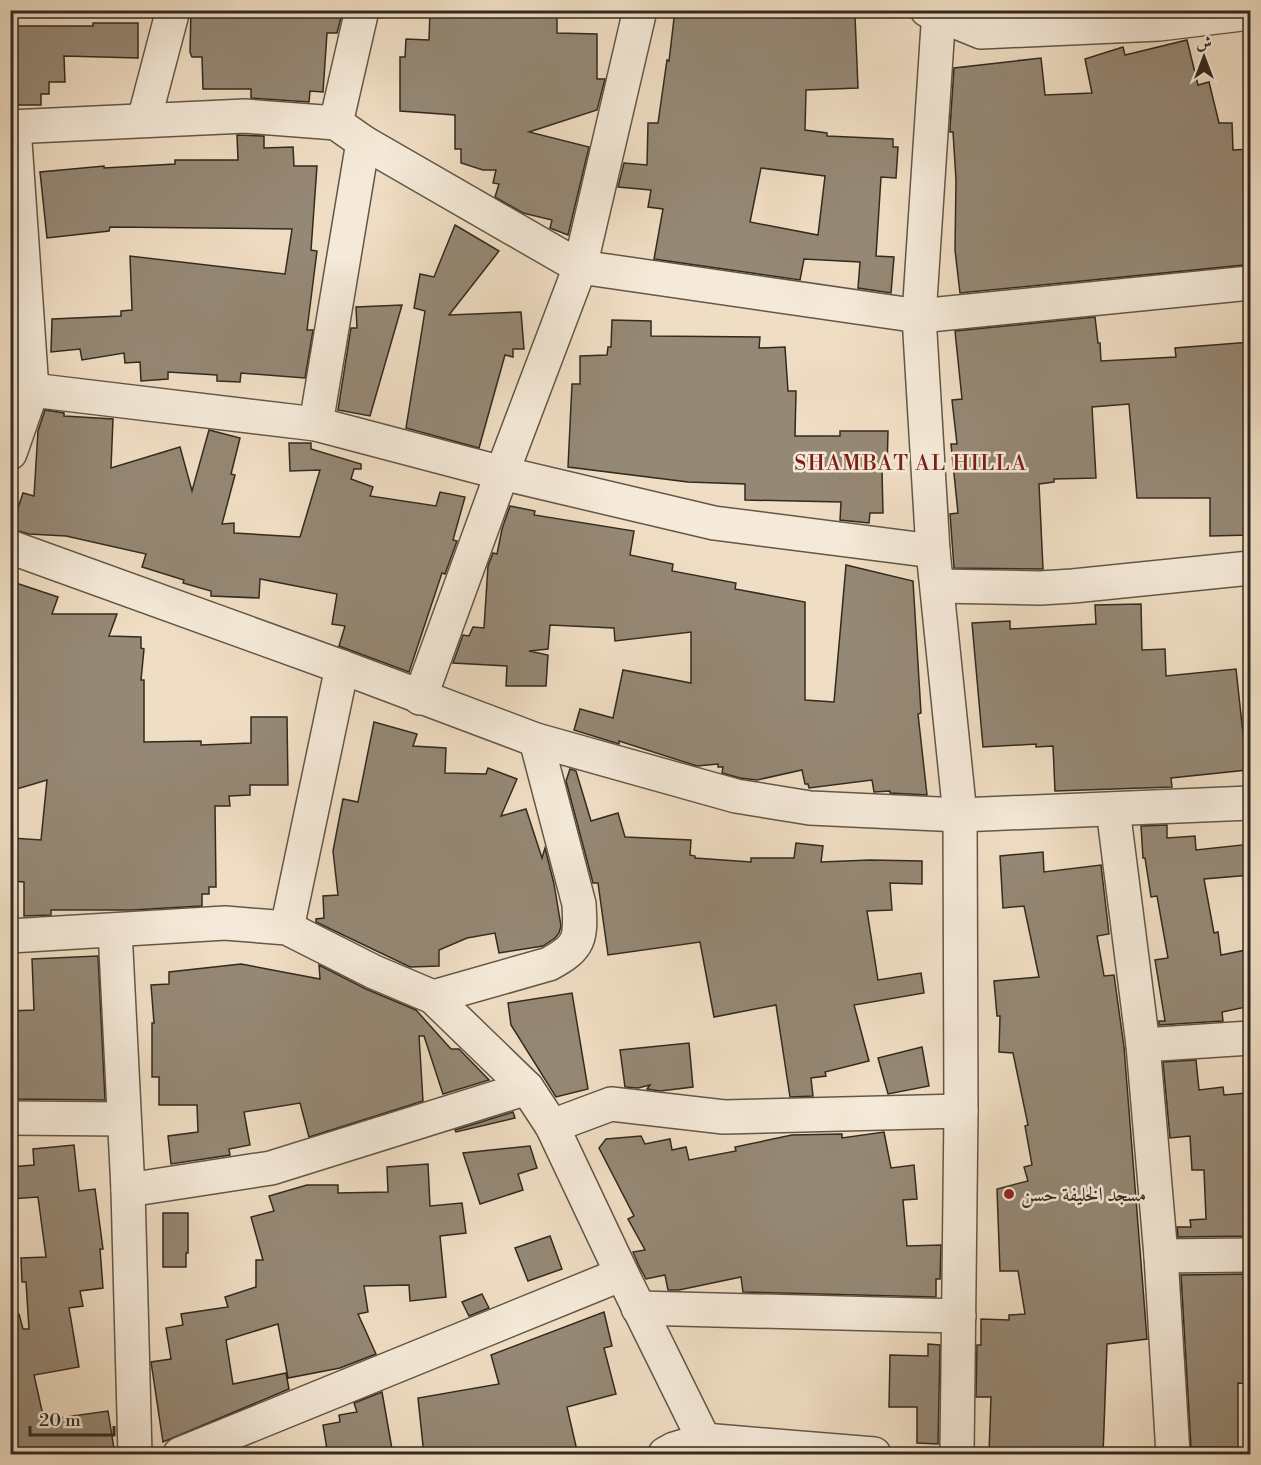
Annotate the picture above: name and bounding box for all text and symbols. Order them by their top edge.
north arrow [1174,27,1234,87]
text: ش [1196,33,1212,53]
district label: SHAMBAT AL HILLA [794,451,1028,477]
place label: مسجد الخليفة حسن [1021,1183,1146,1208]
marker: مسجد الخليفة حسن [1002,1187,1016,1201]
scale bar [30,1399,114,1437]
text: 20 m [39,1409,81,1432]

